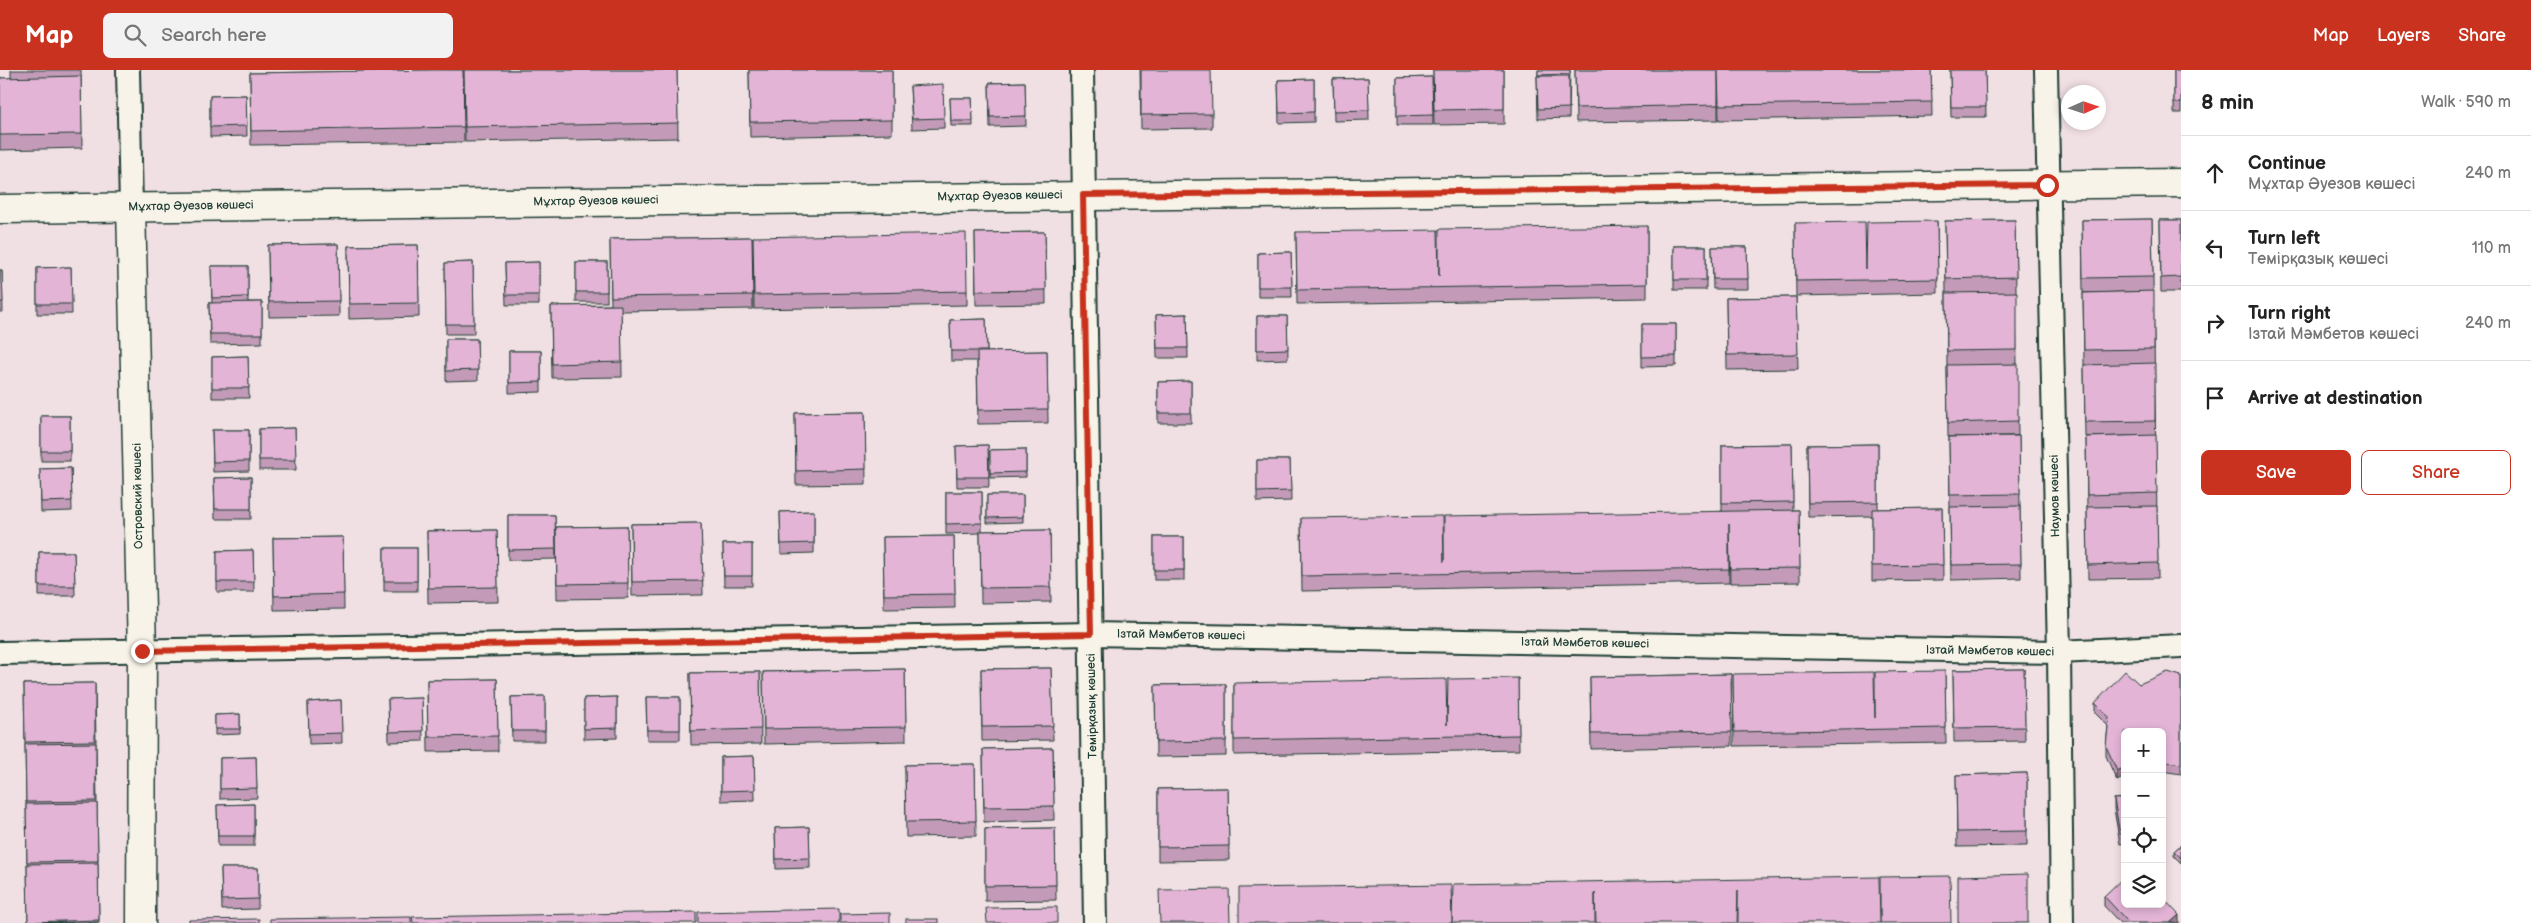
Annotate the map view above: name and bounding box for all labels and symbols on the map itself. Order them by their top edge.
north arrow [2061,85,2106,130]
route start [2036,174,2059,197]
street label: Мұхтар Әуезов көшесі [937,187,1063,205]
street label: Мұхтар Әуезов көшесі [533,192,659,210]
street label: Мұхтар Әуезов көшесі [128,197,254,215]
street label: Островский көшесі [130,443,146,549]
street label: Наумов көшесі [2047,454,2063,538]
street label: Ізтай Мәмбетов көшесі [1117,626,1245,644]
street label: Ізтай Мәмбетов көшесі [1521,634,1649,652]
route end [131,640,154,663]
street label: Ізтай Мәмбетов көшесі [1926,642,2054,660]
street label: Темірқазық көшесі [1084,653,1100,759]

